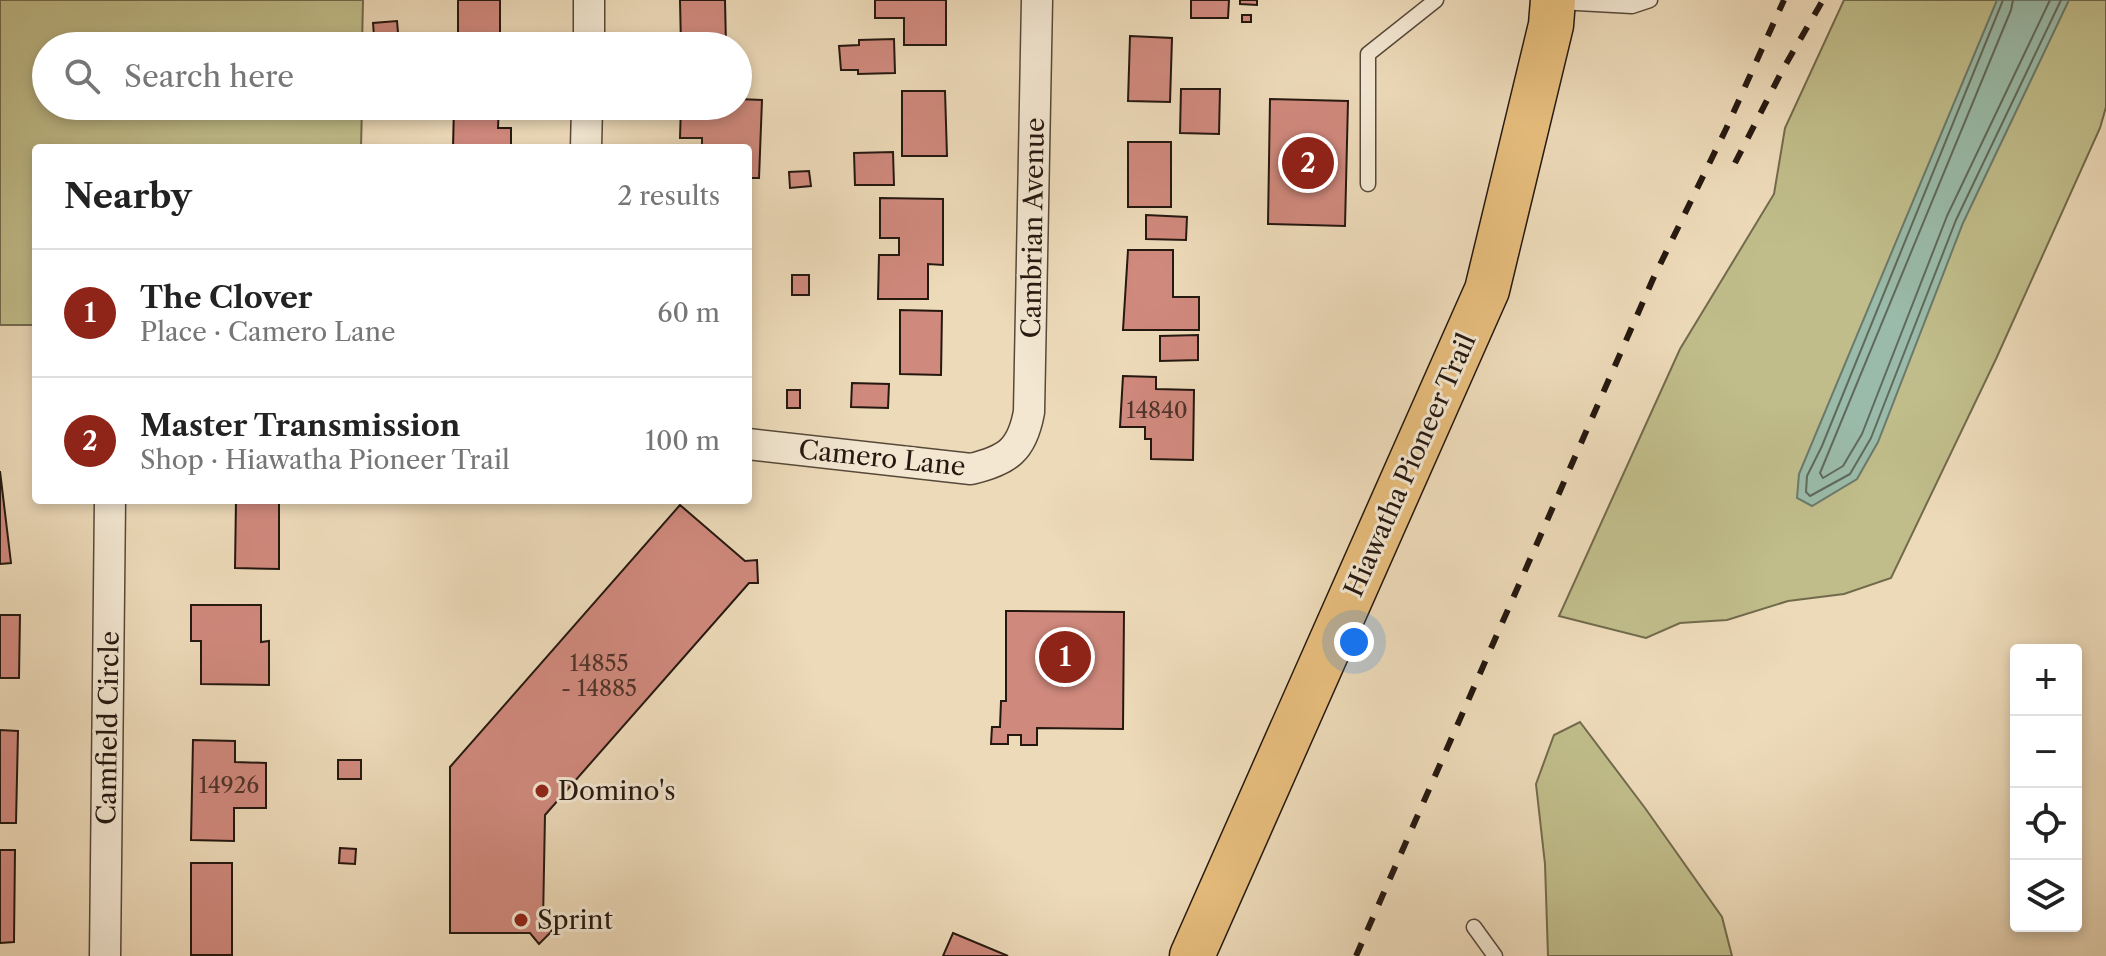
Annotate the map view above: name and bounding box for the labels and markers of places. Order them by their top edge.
pin: 2 [1282,133,1334,193]
pin: 1 [1039,627,1091,687]
place label: Domino's [558,775,676,807]
marker: Domino's [533,782,551,800]
place label: Sprint [537,904,614,936]
marker: Sprint [512,911,530,929]

